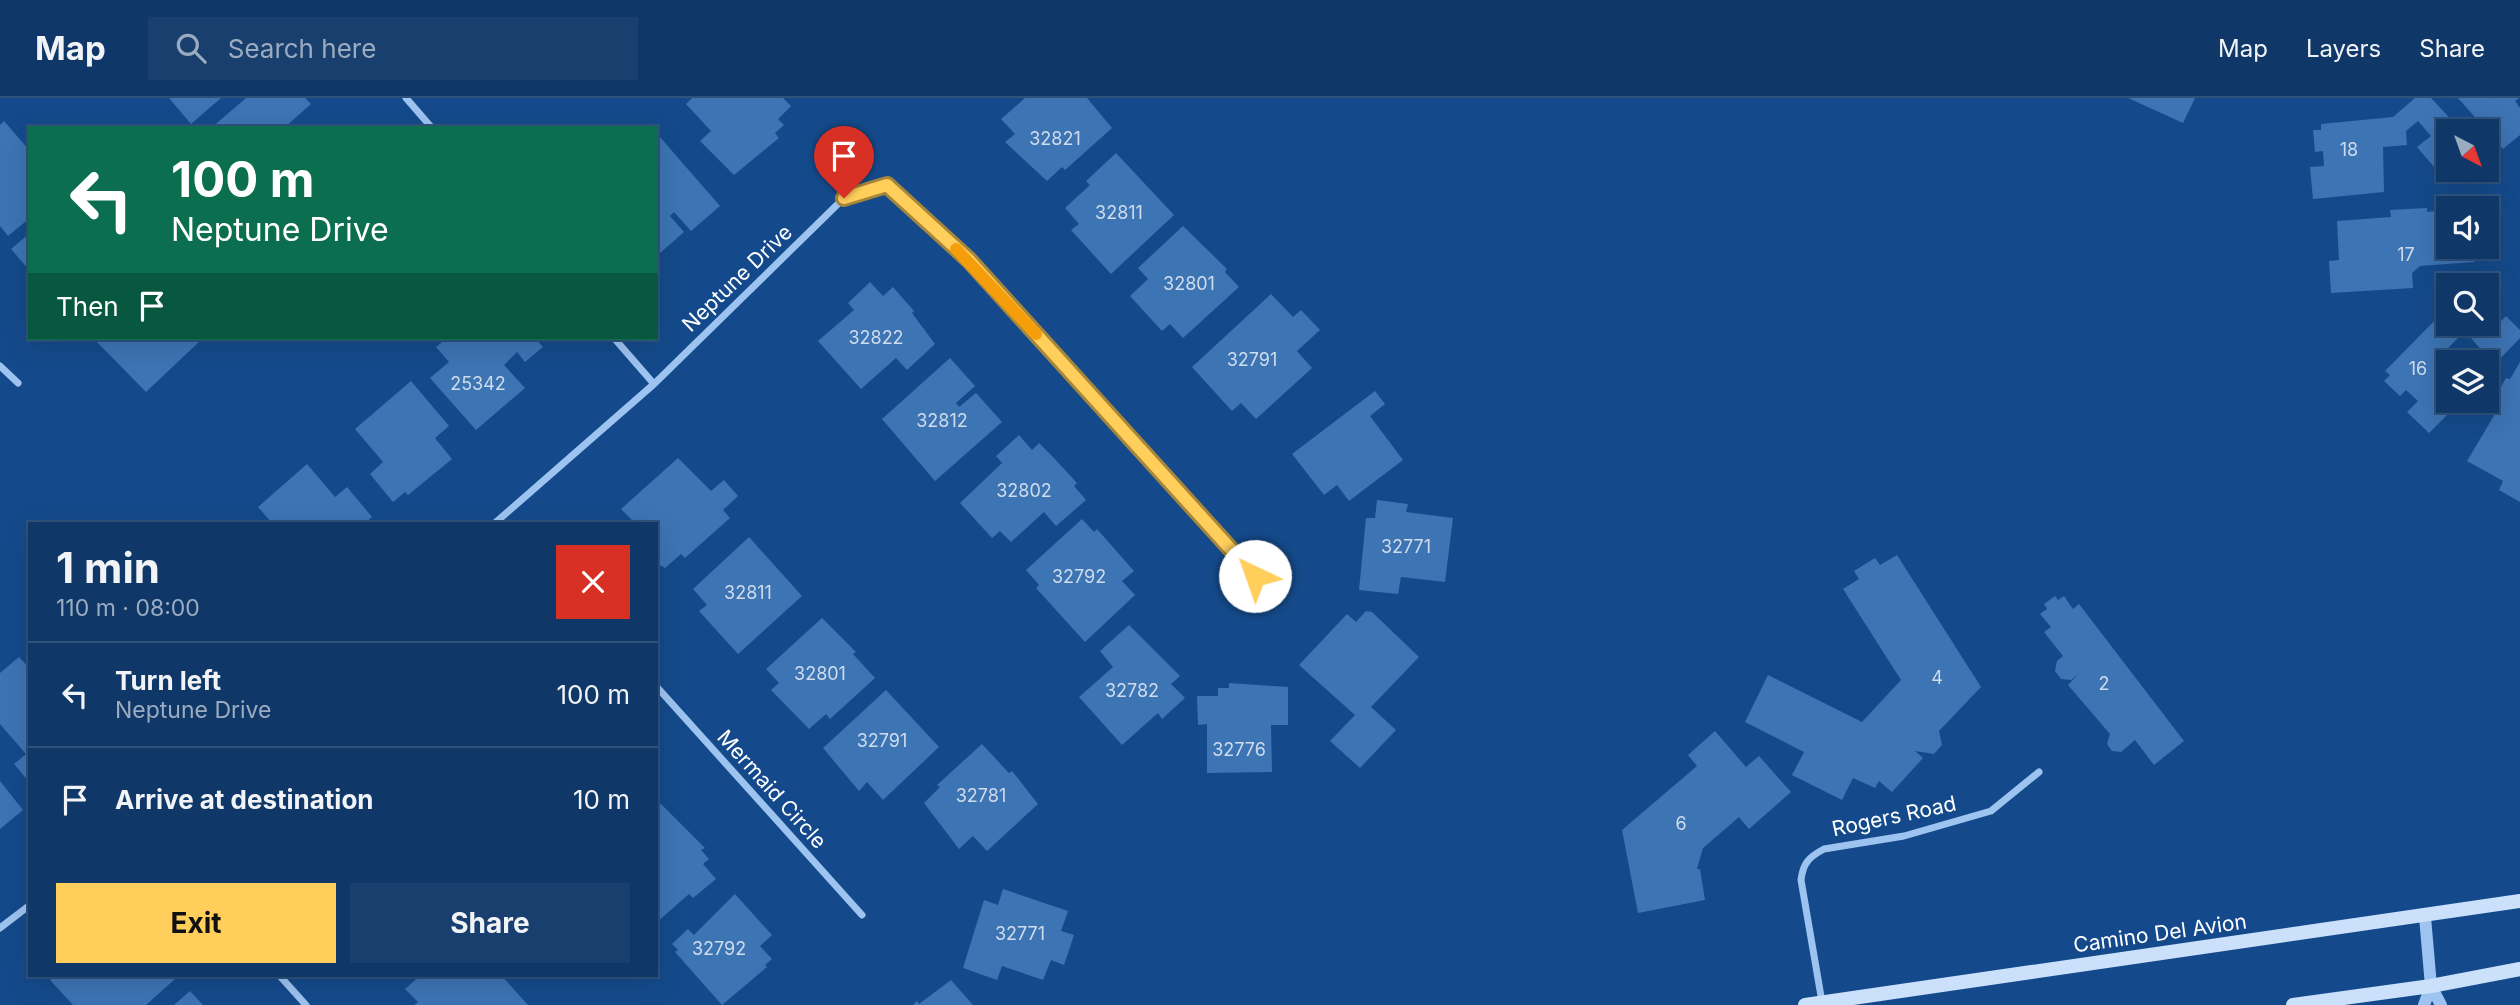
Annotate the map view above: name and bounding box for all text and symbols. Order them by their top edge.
search box [148,17,638,80]
text: Map [35,28,106,68]
icon: search [172,29,210,67]
text: Search here [228,33,376,64]
text: Map [2218,34,2268,63]
text: Layers [2306,34,2381,63]
text: Share [2419,34,2485,63]
north arrow [2436,119,2499,182]
map controls [2436,119,2499,413]
pin [814,126,874,198]
house number: 32821 [1029,128,1081,149]
icon: arrive [825,137,863,175]
house number: 18 [2340,139,2358,160]
text: 100 m [171,150,315,209]
icon: left [56,154,147,245]
button: sound [2436,196,2499,259]
house number: 32811 [1095,202,1143,223]
text: Neptune Drive [171,210,389,249]
street label: Neptune Drive [677,219,797,337]
house number: 17 [2397,244,2415,265]
house number: 32801 [1163,273,1215,294]
button: search [2436,273,2499,336]
icon: arrive [133,287,171,325]
text: Then [56,291,119,322]
house number: 32822 [848,327,904,348]
house number: 32791 [1227,349,1277,370]
button: layers [2436,350,2499,413]
house number: 16 [2409,358,2427,379]
house number: 25342 [450,373,506,394]
house number: 32812 [916,410,968,431]
house number: 32802 [996,480,1052,501]
house number: 32771 [1381,536,1431,557]
position arrow [1218,539,1292,613]
text: 1 min [56,542,160,593]
button: close [556,545,630,619]
house number: 32792 [1052,566,1106,587]
house number: 32811 [724,582,772,603]
text: 110 m · 08:00 [56,594,200,622]
house number: 32801 [794,663,846,684]
text: Turn left [115,665,221,696]
house number: 4 [1931,667,1943,688]
house number: 2 [2099,673,2109,694]
icon: left [56,676,94,714]
text: 100 m [557,679,630,710]
house number: 32782 [1105,680,1159,701]
text: Neptune Drive [115,696,272,724]
street label: Mermaid Circle [712,725,832,853]
house number: 32791 [857,730,907,751]
house number: 32776 [1212,739,1266,760]
icon: arrive [56,781,94,819]
text: Arrive at destination [115,784,374,815]
text: 10 m [573,784,630,815]
house number: 32781 [956,785,1006,806]
street label: Rogers Road [1830,791,1958,841]
house number: 6 [1675,813,1687,834]
button: Exit [56,883,336,963]
button: Share [350,883,630,963]
street label: Camino Del Avion [2072,908,2248,958]
house number: 32771 [995,923,1045,944]
house number: 32792 [692,938,746,959]

